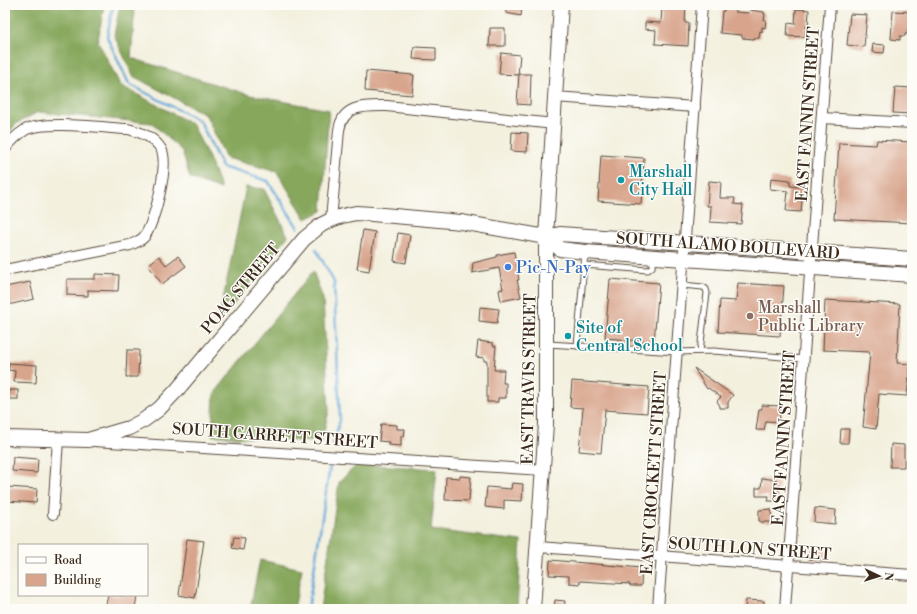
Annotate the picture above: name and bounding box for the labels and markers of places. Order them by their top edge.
place label: Marshall City Hall [629,162,693,200]
marker: Marshall City Hall [616,175,626,185]
place label: Pic-N-Pay [516,258,591,278]
marker: Pic-N-Pay [503,262,513,272]
place label: Marshall Public Library [758,298,864,336]
marker: Marshall Public Library [745,311,755,321]
place label: Site of Central School [576,318,683,356]
marker: Site of Central School [563,331,573,341]

